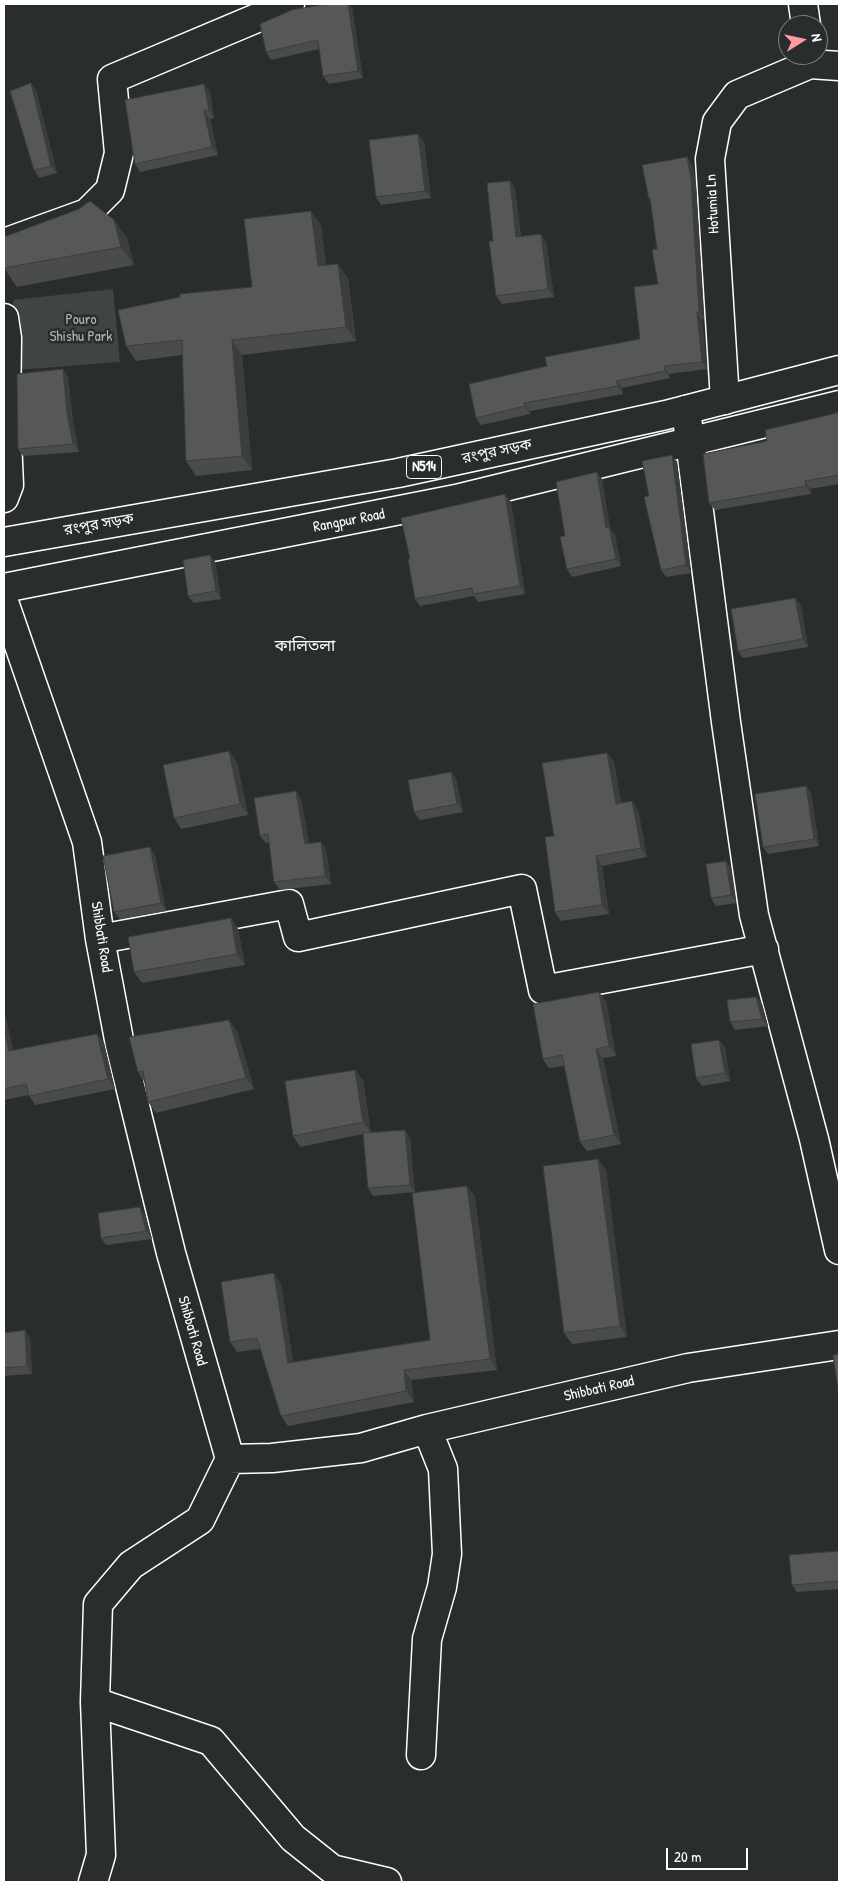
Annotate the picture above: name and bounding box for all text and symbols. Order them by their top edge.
north arrow [778,15,828,65]
text: N [807,32,827,43]
street label: Hotumia Ln [702,174,724,234]
park label: Pouro Shishu Park [49,311,113,346]
street label: রংপুর সড়ক [461,436,533,468]
road number: N514 [406,456,442,478]
street label: Rangpur Road [312,505,386,537]
street label: রংপুর সড়ক [63,510,135,540]
district label: কালিতলা [275,637,335,657]
street label: Shibbati Road [87,900,115,974]
street label: Shibbati Road [174,1294,210,1368]
street label: Shibbati Road [562,1372,636,1406]
scale bar [668,1838,750,1870]
text: 20 m [674,1846,701,1867]

